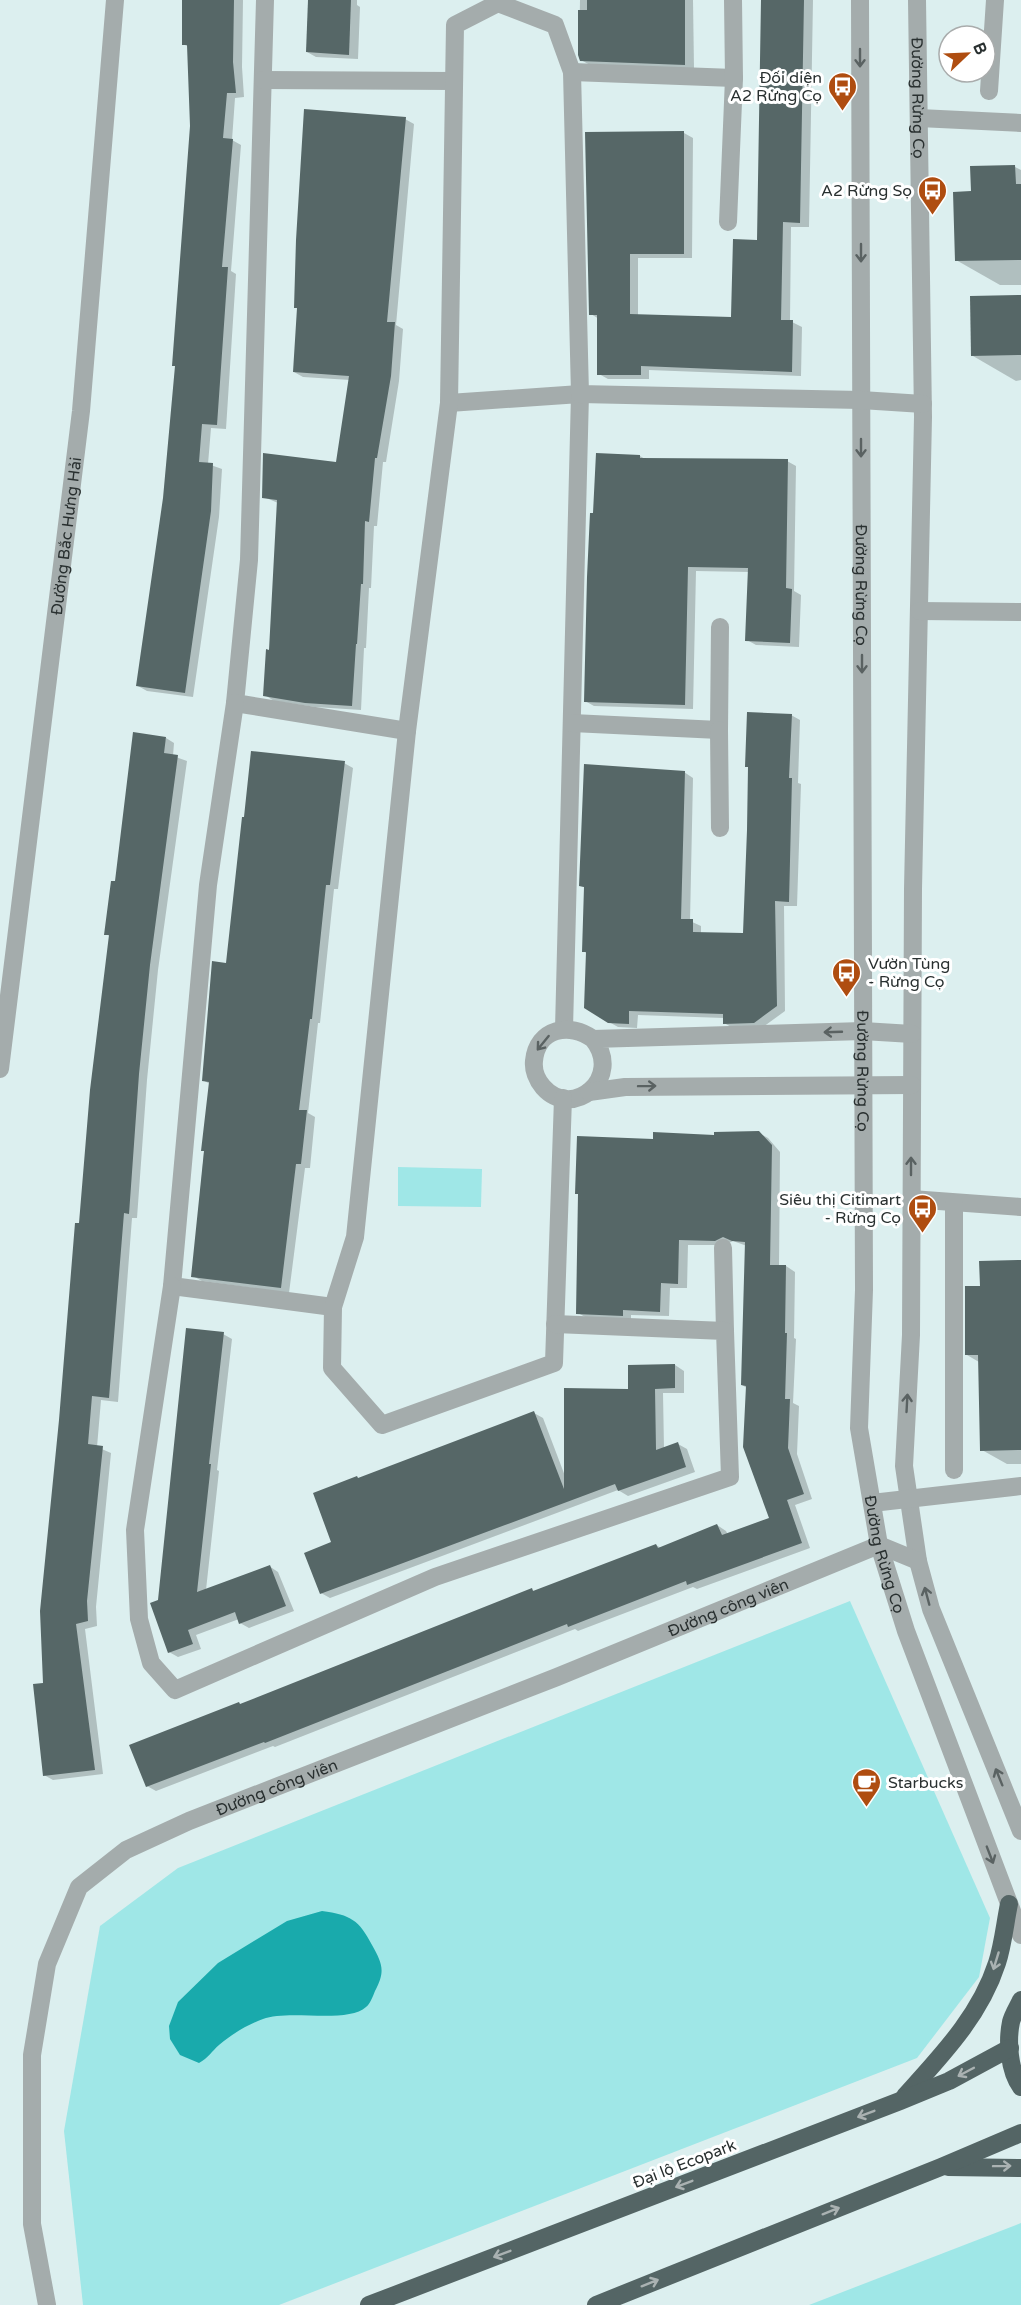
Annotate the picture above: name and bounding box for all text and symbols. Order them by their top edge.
north arrow [937,24,997,84]
street label: Đường Rừng Cọ [907,37,928,159]
text: B [969,40,991,58]
one-way arrow [854,48,866,68]
place label: Đối diện A2 Rừng Cọ [730,68,822,106]
bus stop icon: Đối diện A2 Rừng Cọ [827,70,859,112]
bus stop icon: A2 Rừng Sọ [917,174,949,216]
place label: A2 Rừng Sọ [821,181,912,201]
one-way arrow [855,243,867,263]
one-way arrow [855,438,867,458]
street label: Đường Bắc Hưng Hải [47,456,86,616]
street label: Đường Rừng Cọ [851,524,871,646]
one-way arrow [856,654,868,674]
place label: Vườn Tùng - Rừng Cọ [868,954,950,992]
bus stop icon: Vườn Tùng - Rừng Cọ [831,956,863,998]
street label: Đường Rừng Cọ [852,1010,873,1132]
one-way arrow [823,1026,843,1038]
one-way arrow [536,1035,549,1051]
one-way arrow [637,1080,657,1092]
one-way arrow [905,1157,917,1177]
place label: Siêu thị Citimart - Rừng Cọ [779,1190,901,1228]
bus stop icon: Siêu thị Citimart - Rừng Cọ [906,1192,938,1234]
one-way arrow [902,1394,913,1414]
street label: Đường Rừng Cọ [860,1494,909,1616]
street label: Đường công viên [665,1574,792,1642]
one-way arrow [921,1586,933,1605]
street label: Đường công viên [213,1755,341,1821]
cafe icon: Starbucks [851,1766,883,1808]
one-way arrow [993,1768,1004,1787]
place label: Starbucks [888,1773,963,1793]
one-way arrow [986,1846,997,1864]
one-way arrow [990,1951,1001,1970]
one-way arrow [957,2066,975,2078]
one-way arrow [857,2109,876,2120]
street label: Đại lộ Ecopark [630,2135,739,2193]
one-way arrow [991,2160,1011,2172]
one-way arrow [675,2179,694,2190]
one-way arrow [822,2205,840,2216]
one-way arrow [493,2249,512,2260]
one-way arrow [640,2277,659,2288]

